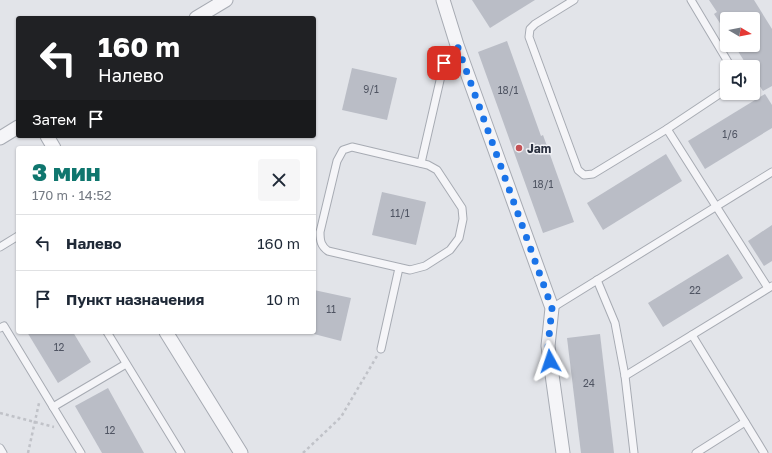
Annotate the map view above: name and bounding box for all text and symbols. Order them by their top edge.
north arrow [720,12,760,52]
map controls [720,12,760,100]
text: 160 m [98,30,180,63]
icon: left [32,32,84,84]
pin [427,46,461,80]
icon: arrive [433,52,455,74]
button: sound [720,60,760,100]
text: Налево [98,64,164,86]
house number: 9/1 [363,83,379,95]
house number: 18/1 [498,84,518,96]
icon: arrive [85,108,107,130]
text: Затем [32,110,77,128]
house number: 1/6 [722,128,738,140]
place label: Jam [527,141,551,156]
marker: Jam [514,143,524,153]
text: 3 мин [32,157,101,186]
button: close [258,159,300,201]
house number: 18/1 [533,178,553,190]
text: 170 m · 14:52 [32,187,112,203]
house number: 11/1 [390,207,410,219]
icon: left [32,232,54,254]
text: Налево [66,234,122,252]
text: 160 m [257,234,300,252]
house number: 22 [689,284,701,296]
icon: arrive [32,288,54,310]
text: Пункт назначения [66,290,204,308]
text: 10 m [266,290,300,308]
house number: 11 [326,303,336,315]
position arrow [529,340,571,382]
house number: 12 [54,341,65,353]
house number: 24 [583,377,595,389]
house number: 12 [105,424,116,436]

